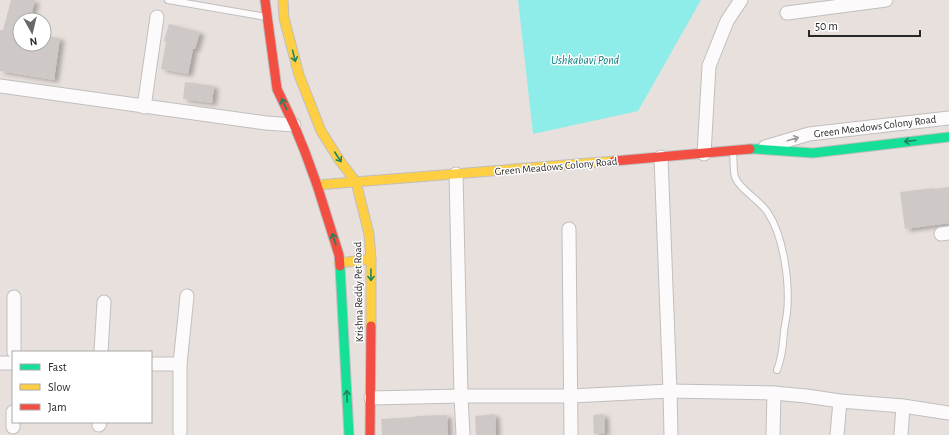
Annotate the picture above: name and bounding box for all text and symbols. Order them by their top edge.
north arrow [12,12,52,52]
scale bar [809,12,920,38]
text: 50 m [815,20,838,32]
text: N [29,35,38,47]
one-way arrow [291,49,298,62]
water label: Ushkabavi Pond [551,54,620,66]
one-way arrow [280,98,287,110]
street label: Green Meadows Colony Road [813,113,937,139]
one-way arrow [786,135,799,142]
one-way arrow [904,137,917,145]
one-way arrow [334,151,342,163]
street label: Green Meadows Colony Road [494,156,618,177]
one-way arrow [330,233,337,246]
street label: Krishna Reddy Pet Road [352,241,365,342]
one-way arrow [367,268,375,281]
legend [12,351,152,423]
text: Fast [48,361,67,373]
text: Slow [48,381,70,393]
one-way arrow [343,390,351,403]
text: Jam [48,401,67,413]

